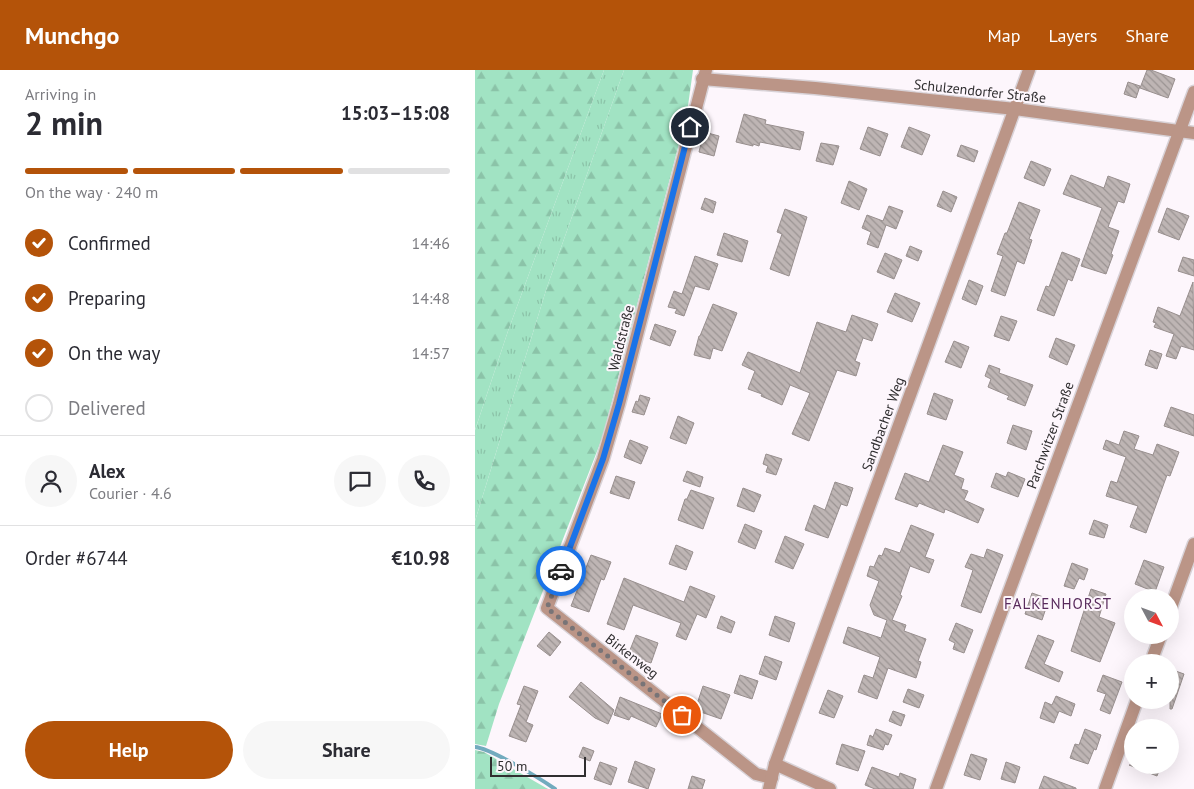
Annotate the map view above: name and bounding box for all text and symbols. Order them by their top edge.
text: Munchgo [25,20,119,51]
text: Map [988,24,1020,47]
text: Layers [1048,24,1097,47]
text: Share [1125,24,1169,47]
street label: Schulzendorfer Straße [913,75,1047,107]
text: Arriving in [25,84,96,104]
text: 15:03–15:08 [341,101,450,125]
text: 2 min [25,102,103,144]
pin [669,106,711,148]
icon: home [676,113,704,141]
text: On the way · 240 m [25,182,158,202]
icon: check [25,229,53,257]
text: Confirmed [68,231,151,255]
text: 14:46 [412,233,450,253]
icon: check [25,284,53,312]
text: Preparing [68,286,146,310]
text: 14:48 [412,288,450,308]
street label: Waldstraße [604,303,638,373]
icon: check [25,339,53,367]
text: On the way [68,341,160,365]
text: 14:57 [412,343,450,363]
street label: Sandbacher Weg [858,374,908,474]
street label: Parchwitzer Straße [1022,379,1078,491]
text: Delivered [68,396,146,420]
button: person [25,455,77,507]
button: chat [334,455,386,507]
button: phone [398,455,450,507]
text: Alex [89,459,125,483]
text: Courier · 4.6 [89,483,172,503]
text: Order #6744 [25,546,128,570]
text: €10.98 [391,546,450,570]
courier [536,546,586,596]
icon: car [547,557,575,585]
north arrow [1124,589,1179,644]
map controls [1124,589,1179,774]
district label: FALKENHORST [1004,594,1112,613]
street label: Birkenweg [602,630,662,682]
button: + [1124,654,1179,709]
pin [661,694,703,736]
icon: bag [668,701,696,729]
button: − [1124,719,1179,774]
button: Help [25,721,233,779]
button: Share [243,721,450,779]
scale bar [490,754,586,777]
text: 50 m [497,757,527,775]

